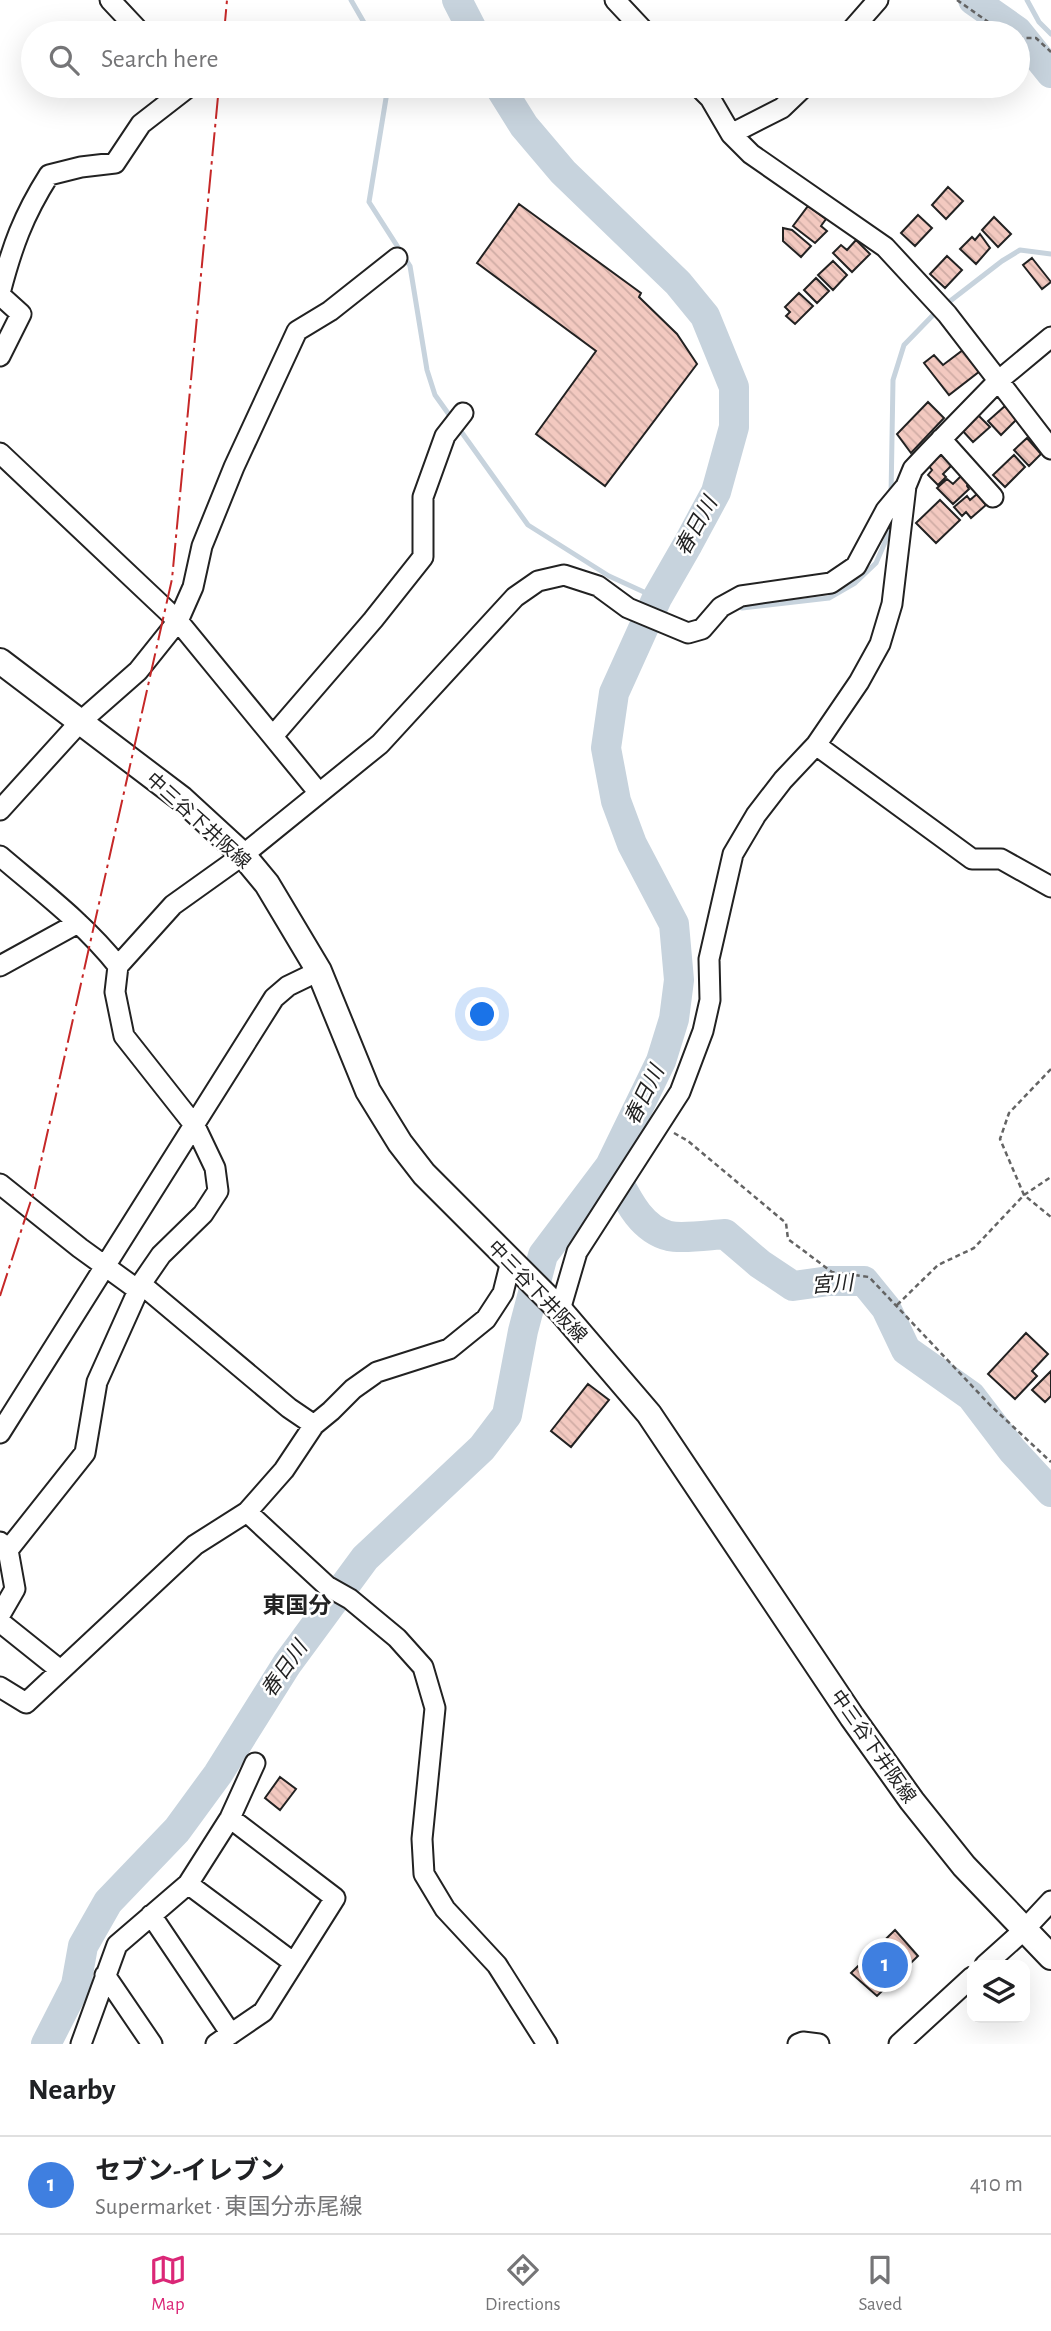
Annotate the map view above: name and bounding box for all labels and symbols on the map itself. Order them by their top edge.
water label: 春日川 [671,491,722,559]
street label: 中三谷下井阪線 [142,769,254,873]
your location [465,997,499,1031]
water label: 春日川 [620,1060,669,1128]
street label: 中三谷下井阪線 [484,1237,591,1346]
water label: 宮川 [810,1271,856,1296]
district label: 東国分 [263,1593,332,1618]
water label: 春日川 [257,1635,312,1701]
street label: 中三谷下井阪線 [827,1686,920,1807]
pin: 1 [862,1939,908,1991]

